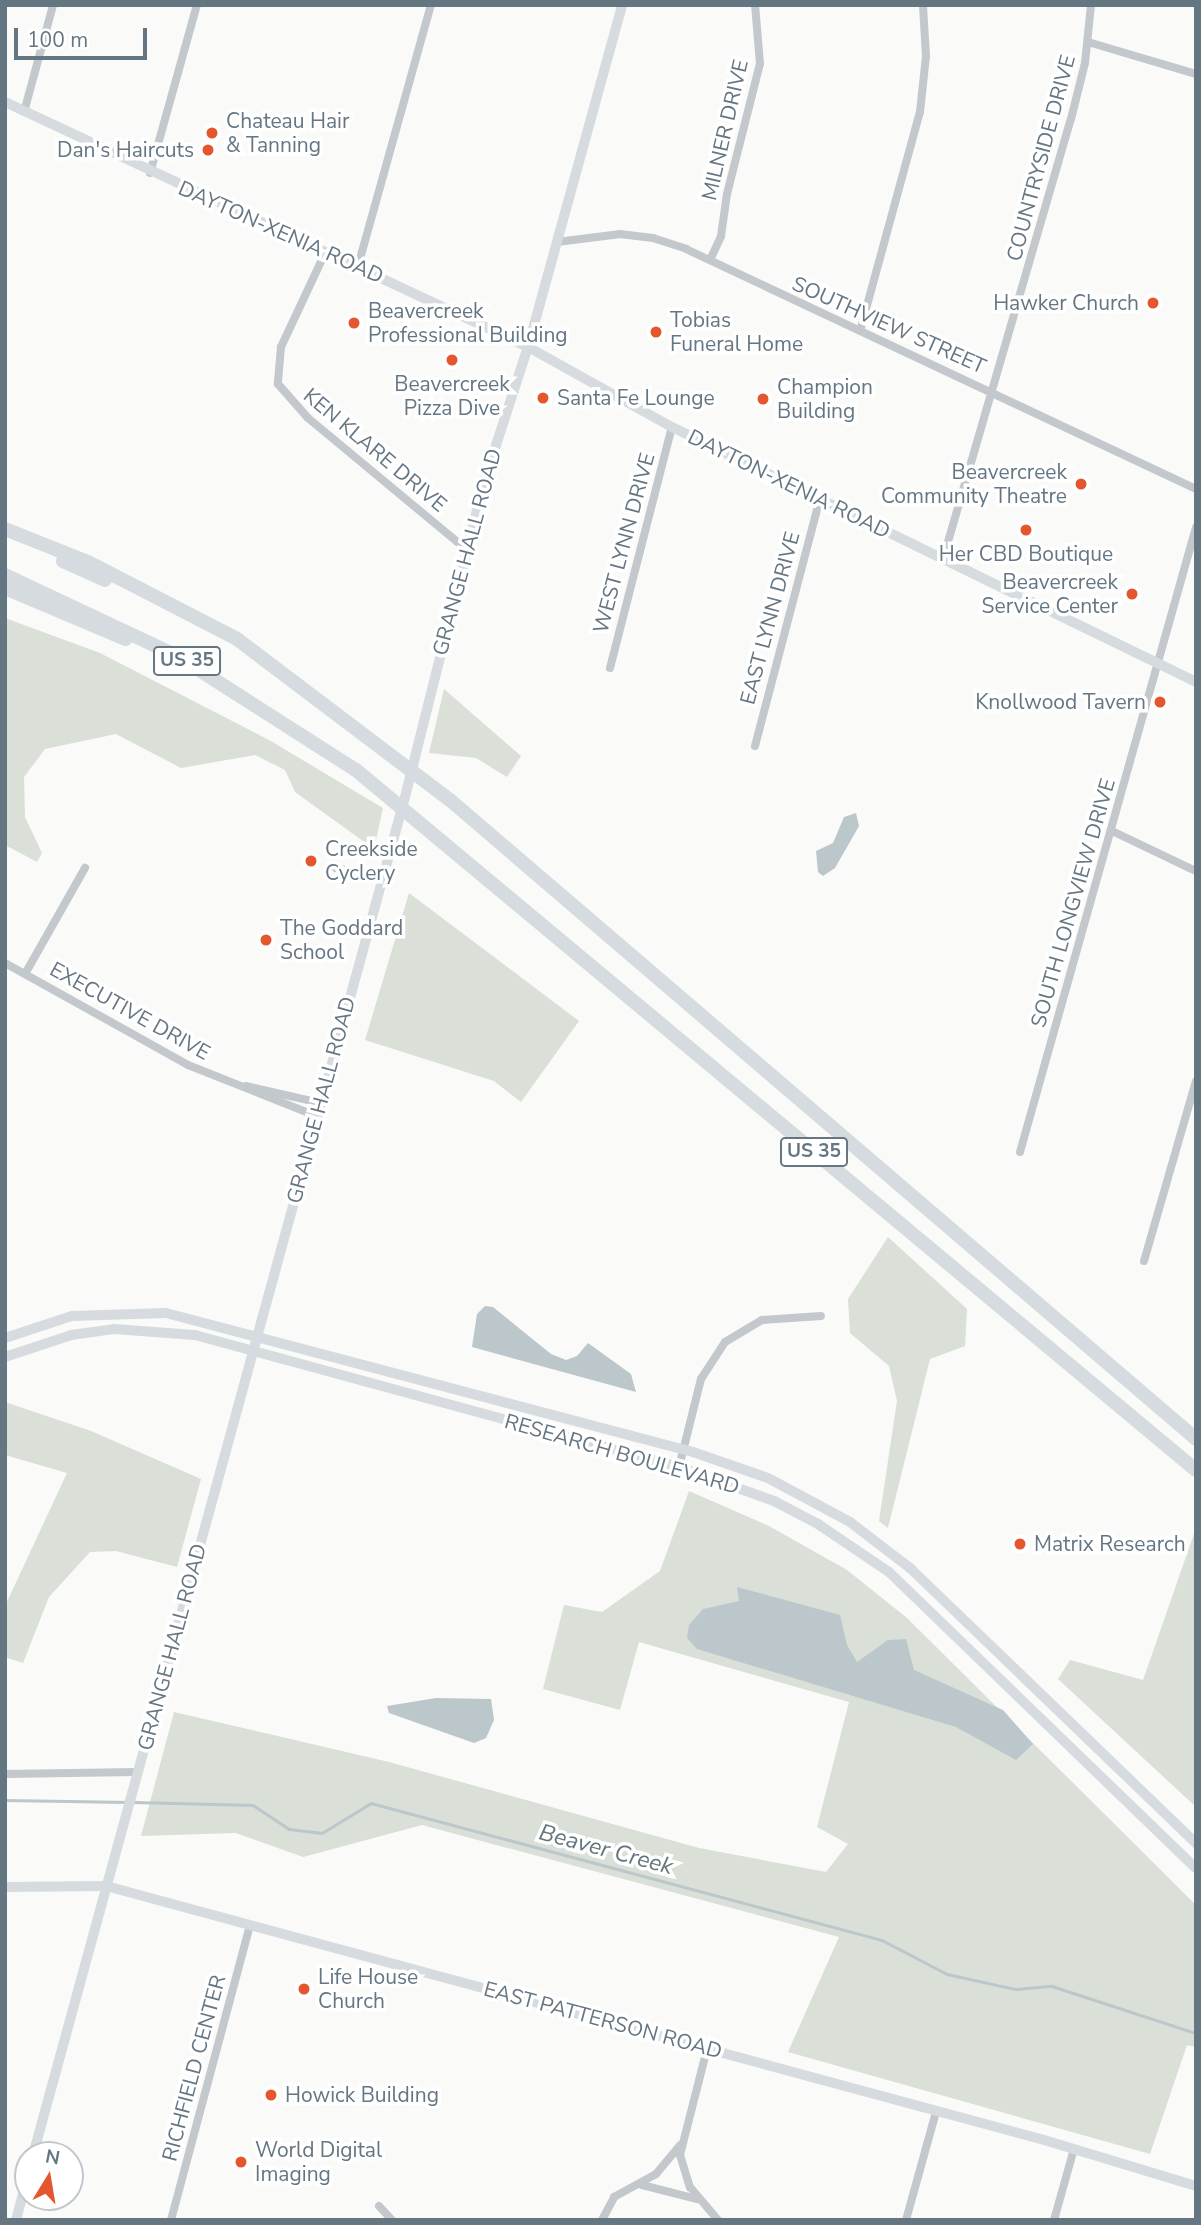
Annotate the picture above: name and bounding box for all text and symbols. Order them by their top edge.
scale bar [18,14,150,58]
text: 100 m [27,26,88,54]
street label: COUNTRYSIDE DRIVE [1001,52,1081,264]
street label: MILNER DRIVE [697,57,753,203]
place label: Chateau Hair & Tanning [226,108,349,158]
marker: Chateau Hair & Tanning [204,125,220,141]
place label: Dan's Haircuts [57,137,194,163]
marker: Dan's Haircuts [200,142,216,158]
street label: DAYTON-XENIA ROAD [174,175,388,289]
street label: SOUTHVIEW STREET [788,271,990,379]
place label: Hawker Church [993,290,1139,316]
marker: Hawker Church [1145,295,1161,311]
place label: Beavercreek Professional Building [368,298,568,348]
place label: Tobias Funeral Home [670,307,803,357]
marker: Beavercreek Professional Building [346,315,362,331]
marker: Tobias Funeral Home [648,324,664,340]
marker: Beavercreek Pizza Dive [444,352,460,368]
place label: Beavercreek Pizza Dive [394,371,510,421]
place label: Champion Building [777,374,873,424]
street label: KEN KLARE DRIVE [298,383,452,517]
place label: Santa Fe Lounge [557,385,715,411]
marker: Santa Fe Lounge [535,390,551,406]
marker: Champion Building [755,391,771,407]
street label: DAYTON-XENIA ROAD [684,424,894,544]
street label: GRANGE HALL ROAD [427,446,507,658]
street label: WEST LYNN DRIVE [588,450,660,636]
place label: Beavercreek Community Theatre [881,459,1067,509]
marker: Beavercreek Community Theatre [1073,476,1089,492]
marker: Her CBD Boutique [1018,522,1034,538]
street label: EAST LYNN DRIVE [735,529,805,707]
place label: Her CBD Boutique [939,541,1113,567]
place label: Beavercreek Service Center [982,569,1118,619]
marker: Beavercreek Service Center [1124,586,1140,602]
road number: US 35 [152,646,222,676]
place label: Knollwood Tavern [975,689,1146,715]
marker: Knollwood Tavern [1152,694,1168,710]
street label: SOUTH LONGVIEW DRIVE [1025,776,1121,1030]
place label: Creekside Cyclery [325,836,418,886]
marker: Creekside Cyclery [303,853,319,869]
place label: The Goddard School [280,915,403,965]
marker: The Goddard School [258,932,274,948]
street label: EXECUTIVE DRIVE [46,957,214,1065]
street label: GRANGE HALL ROAD [281,994,361,1206]
road number: US 35 [779,1136,849,1168]
street label: RESEARCH BOULEVARD [502,1408,742,1500]
place label: Matrix Research [1034,1531,1186,1557]
marker: Matrix Research [1012,1536,1028,1552]
street label: GRANGE HALL ROAD [132,1541,212,1753]
water label: Beaver Creek [536,1819,676,1881]
place label: Life House Church [318,1964,418,2014]
street label: RICHFIELD CENTER [157,1972,231,2164]
street label: EAST PATTERSON ROAD [481,1976,725,2064]
marker: Life House Church [296,1981,312,1997]
place label: Howick Building [285,2082,439,2108]
marker: Howick Building [263,2087,279,2103]
place label: World Digital Imaging [255,2137,382,2187]
north arrow [14,2141,84,2211]
text: N [43,2143,62,2171]
marker: World Digital Imaging [233,2154,249,2170]

